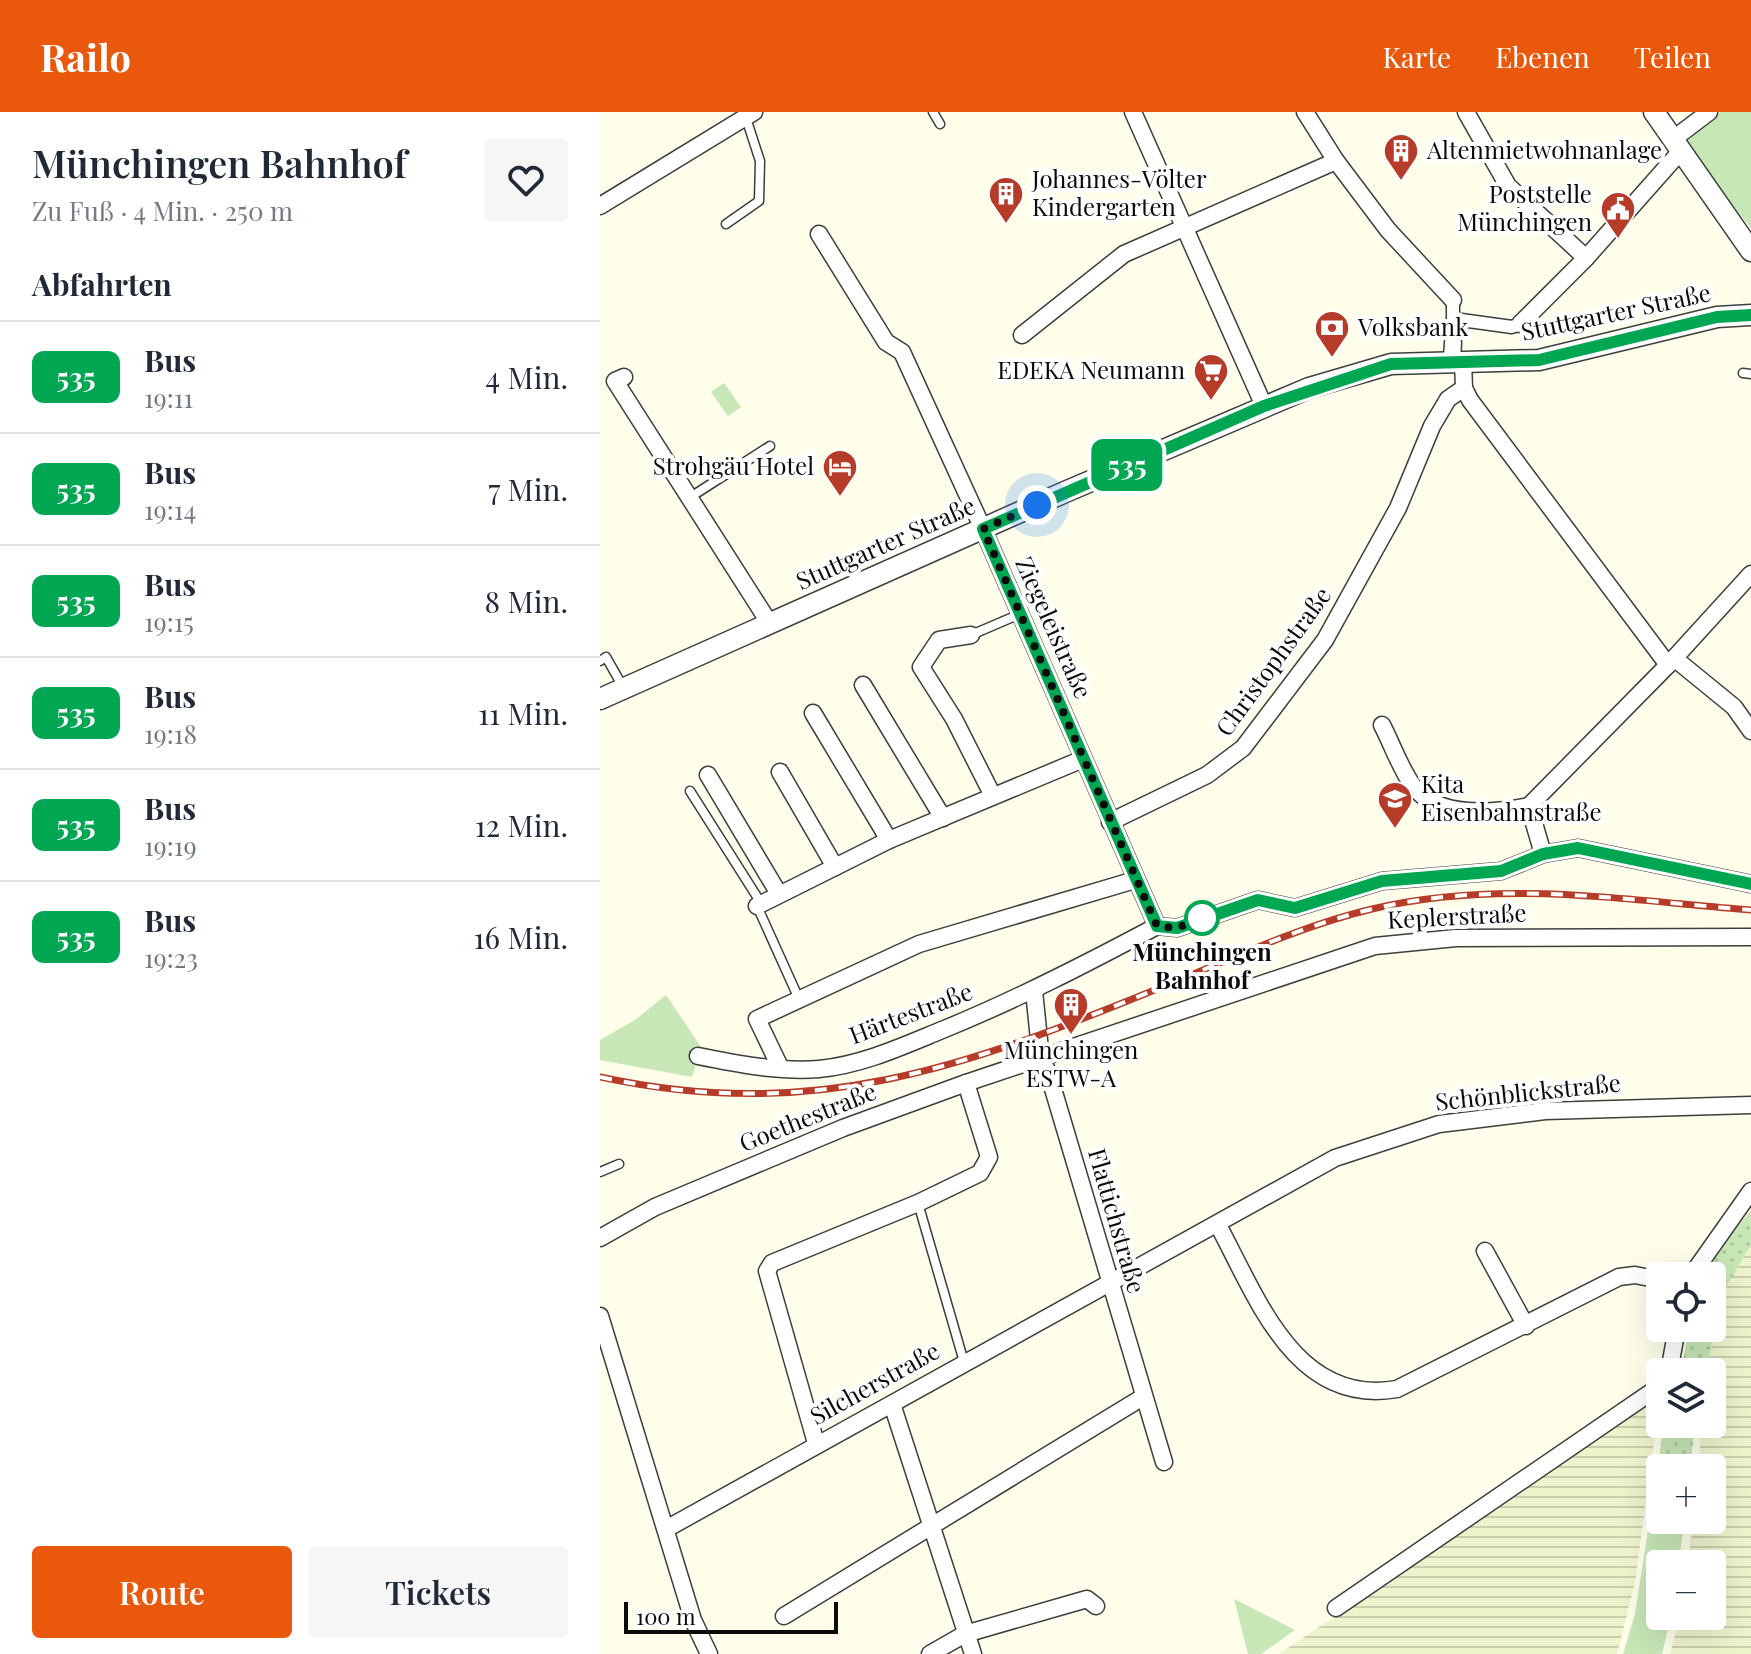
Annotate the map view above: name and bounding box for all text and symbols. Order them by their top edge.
text: Railo [40,31,131,82]
text: Karte [1382,38,1451,75]
text: Ebenen [1495,38,1590,75]
text: Teilen [1634,38,1711,75]
building icon: Altenmietwohnanlage [1382,132,1420,182]
place label: Altenmietwohnanlage [1426,133,1662,165]
text: Münchingen Bahnhof [32,137,407,188]
button: heart [484,138,568,222]
place label: Johannes-Völter Kindergarten [1031,162,1207,222]
building icon: Johannes-Völter Kindergarten [987,175,1025,225]
place label: Poststelle Münchingen [1457,177,1592,237]
public building icon: Poststelle Münchingen [1599,190,1637,240]
text: Zu Fuß · 4 Min. · 250 m [32,193,293,228]
text: Abfahrten [32,264,172,304]
street label: Stuttgarter Straße [1518,275,1713,347]
bank icon: Volksbank [1313,309,1351,359]
place label: Volksbank [1357,310,1469,342]
text: Bus [144,340,196,380]
supermarket icon: EDEKA Neumann [1192,352,1230,402]
place label: EDEKA Neumann [997,353,1185,385]
text: 4 Min. [485,357,568,397]
text: 535 [56,358,96,395]
text: 19:11 [144,380,193,415]
line badge: 535 [1081,439,1173,491]
text: 535 [1107,446,1147,483]
hotel icon: Strohgäu Hotel [821,448,859,498]
place label: Strohgäu Hotel [653,449,814,481]
text: Bus [144,452,196,492]
text: 7 Min. [488,469,568,509]
text: 535 [56,470,96,507]
your location [1017,485,1057,525]
street label: Stuttgarter Straße [790,488,980,596]
text: 19:14 [144,492,196,527]
street label: Ziegeleistraße [1009,551,1100,703]
text: Bus [144,564,196,604]
street label: Christophstraße [1207,580,1337,742]
text: 8 Min. [485,581,568,621]
text: 535 [56,582,96,619]
text: 19:15 [144,604,194,639]
text: Bus [144,676,196,716]
text: 11 Min. [478,693,568,733]
text: 535 [56,694,96,731]
text: 19:18 [144,716,197,751]
place label: Kita Eisenbahnstraße [1421,767,1602,827]
school or university icon: Kita Eisenbahnstraße [1376,780,1414,830]
text: Bus [144,788,196,828]
text: 12 Min. [475,805,568,845]
text: 535 [56,806,96,843]
text: 19:19 [144,828,197,863]
street label: Keplerstraße [1387,895,1527,935]
text: Bus [144,900,196,940]
marker: Münchingen Bahnhof [1185,901,1219,935]
text: 16 Min. [474,917,568,957]
text: 535 [56,918,96,955]
place label: Münchingen Bahnhof [1132,935,1272,995]
text: 19:23 [144,940,198,975]
street label: Härtestraße [844,974,976,1050]
building icon: Münchingen ESTW-A [1052,986,1090,1036]
place label: Münchingen ESTW-A [1004,1033,1138,1093]
street label: Schönblickstraße [1433,1065,1622,1117]
street label: Goethestraße [734,1074,880,1158]
street label: Flattichstraße [1082,1144,1154,1297]
map controls [1646,1262,1726,1630]
button: locate [1646,1262,1726,1342]
street label: Silcherstraße [804,1334,944,1431]
button: layers [1646,1358,1726,1438]
button: + [1646,1454,1726,1534]
button: Route [32,1546,292,1638]
button: Tickets [308,1546,568,1638]
button: − [1646,1550,1726,1630]
scale bar [624,1598,838,1634]
text: 100 m [636,1601,696,1631]

